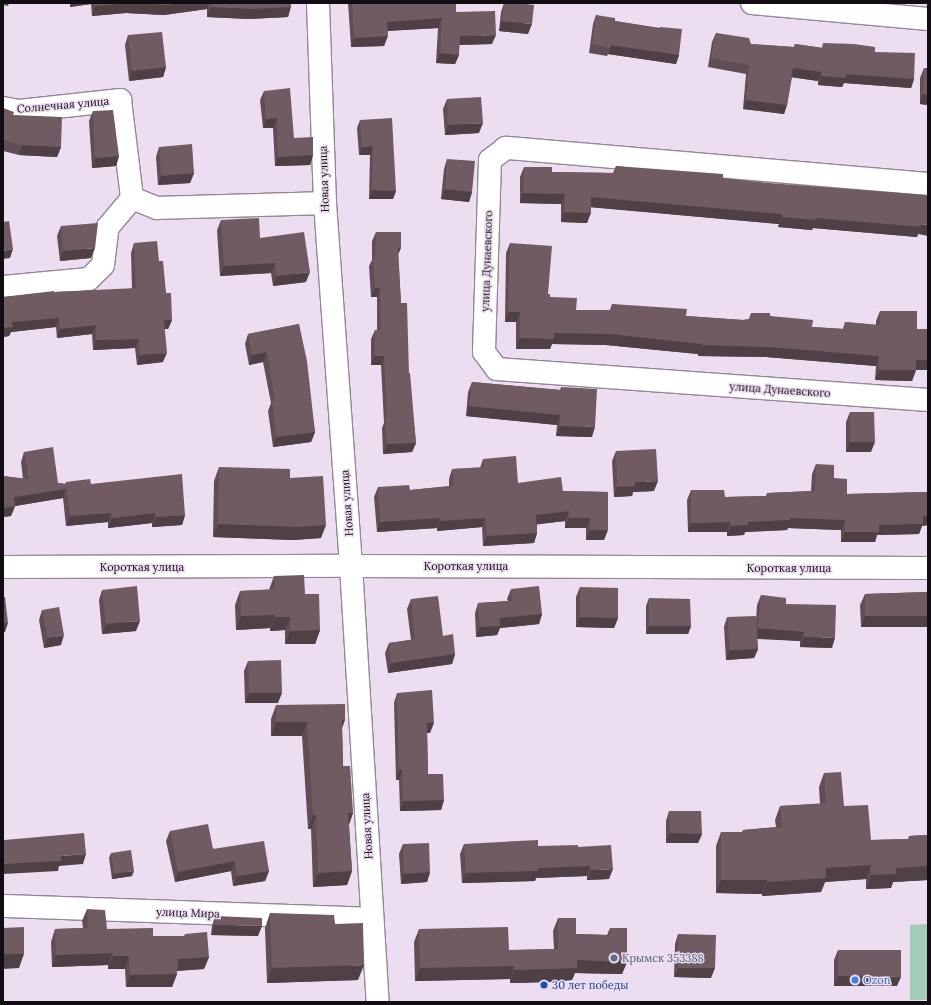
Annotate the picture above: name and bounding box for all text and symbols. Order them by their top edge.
street label: Солнечная улица [16,94,110,116]
street label: Новая улица [316,145,332,213]
street label: улица Дунаевского [479,210,495,312]
street label: улица Дунаевского [729,380,831,400]
street label: Новая улица [338,469,356,537]
street label: Короткая улица [424,559,508,573]
street label: Короткая улица [100,560,184,574]
street label: Короткая улица [747,561,831,575]
street label: Новая улица [359,792,375,860]
street label: улица Мира [156,905,220,921]
place label: Крымск 353388 [622,951,704,965]
marker: Крымск 353388 [609,953,619,963]
place label: Ozon [863,973,890,987]
marker: Ozon [850,975,860,985]
place label: 30 лет победы [552,978,628,992]
marker: 30 лет победы [539,980,549,990]

